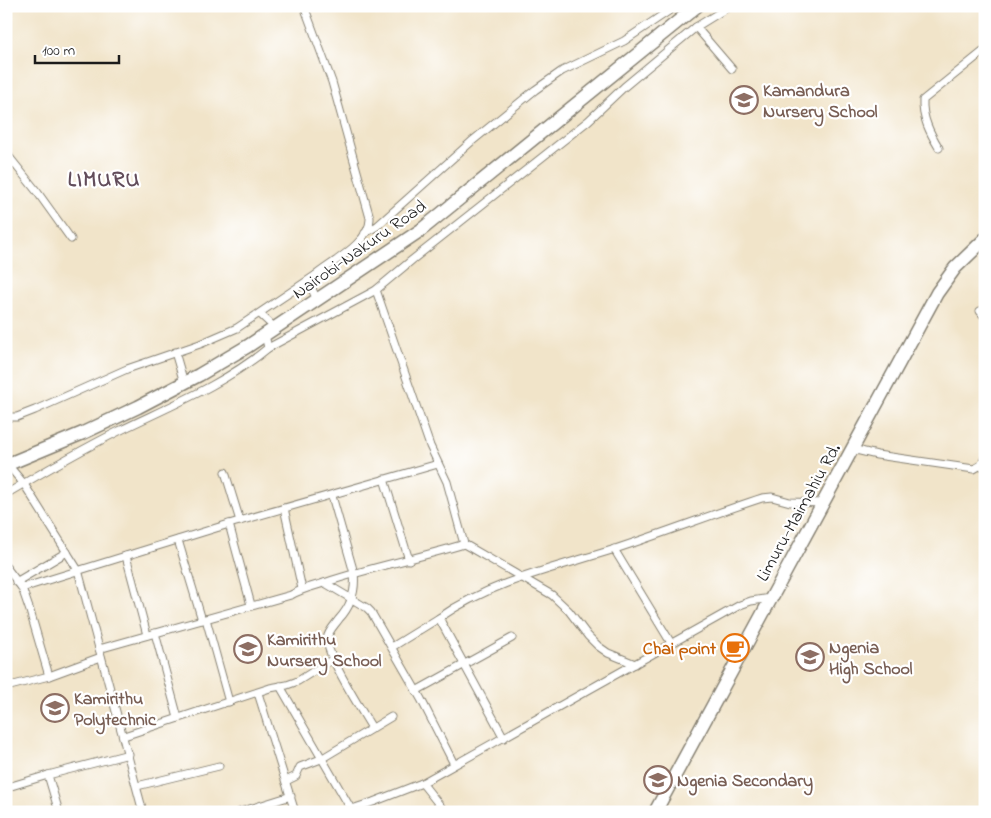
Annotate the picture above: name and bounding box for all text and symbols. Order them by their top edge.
scale bar [35,32,119,64]
text: 100 m [42,40,75,62]
place label: Kamandura Nursery School [763,79,878,127]
school or university icon: Kamandura Nursery School [729,85,759,115]
district label: LIMURU [68,165,140,197]
street label: Nairobi-Nakuru Road [288,195,433,307]
street label: Limuru-Maimahiu Rd. [751,439,849,587]
place label: Kamirithu Nursery School [267,628,382,676]
cafe icon: Chai point [720,633,750,663]
school or university icon: Kamirithu Nursery School [233,634,263,664]
place label: Ngenia High School [829,636,912,684]
place label: Chai point [643,637,717,663]
school or university icon: Ngenia High School [795,642,825,672]
place label: Kamirithu Polytechnic [74,687,157,735]
school or university icon: Kamirithu Polytechnic [40,693,70,723]
school or university icon: Ngenia Secondary [643,765,673,795]
place label: Ngenia Secondary [677,769,813,796]

